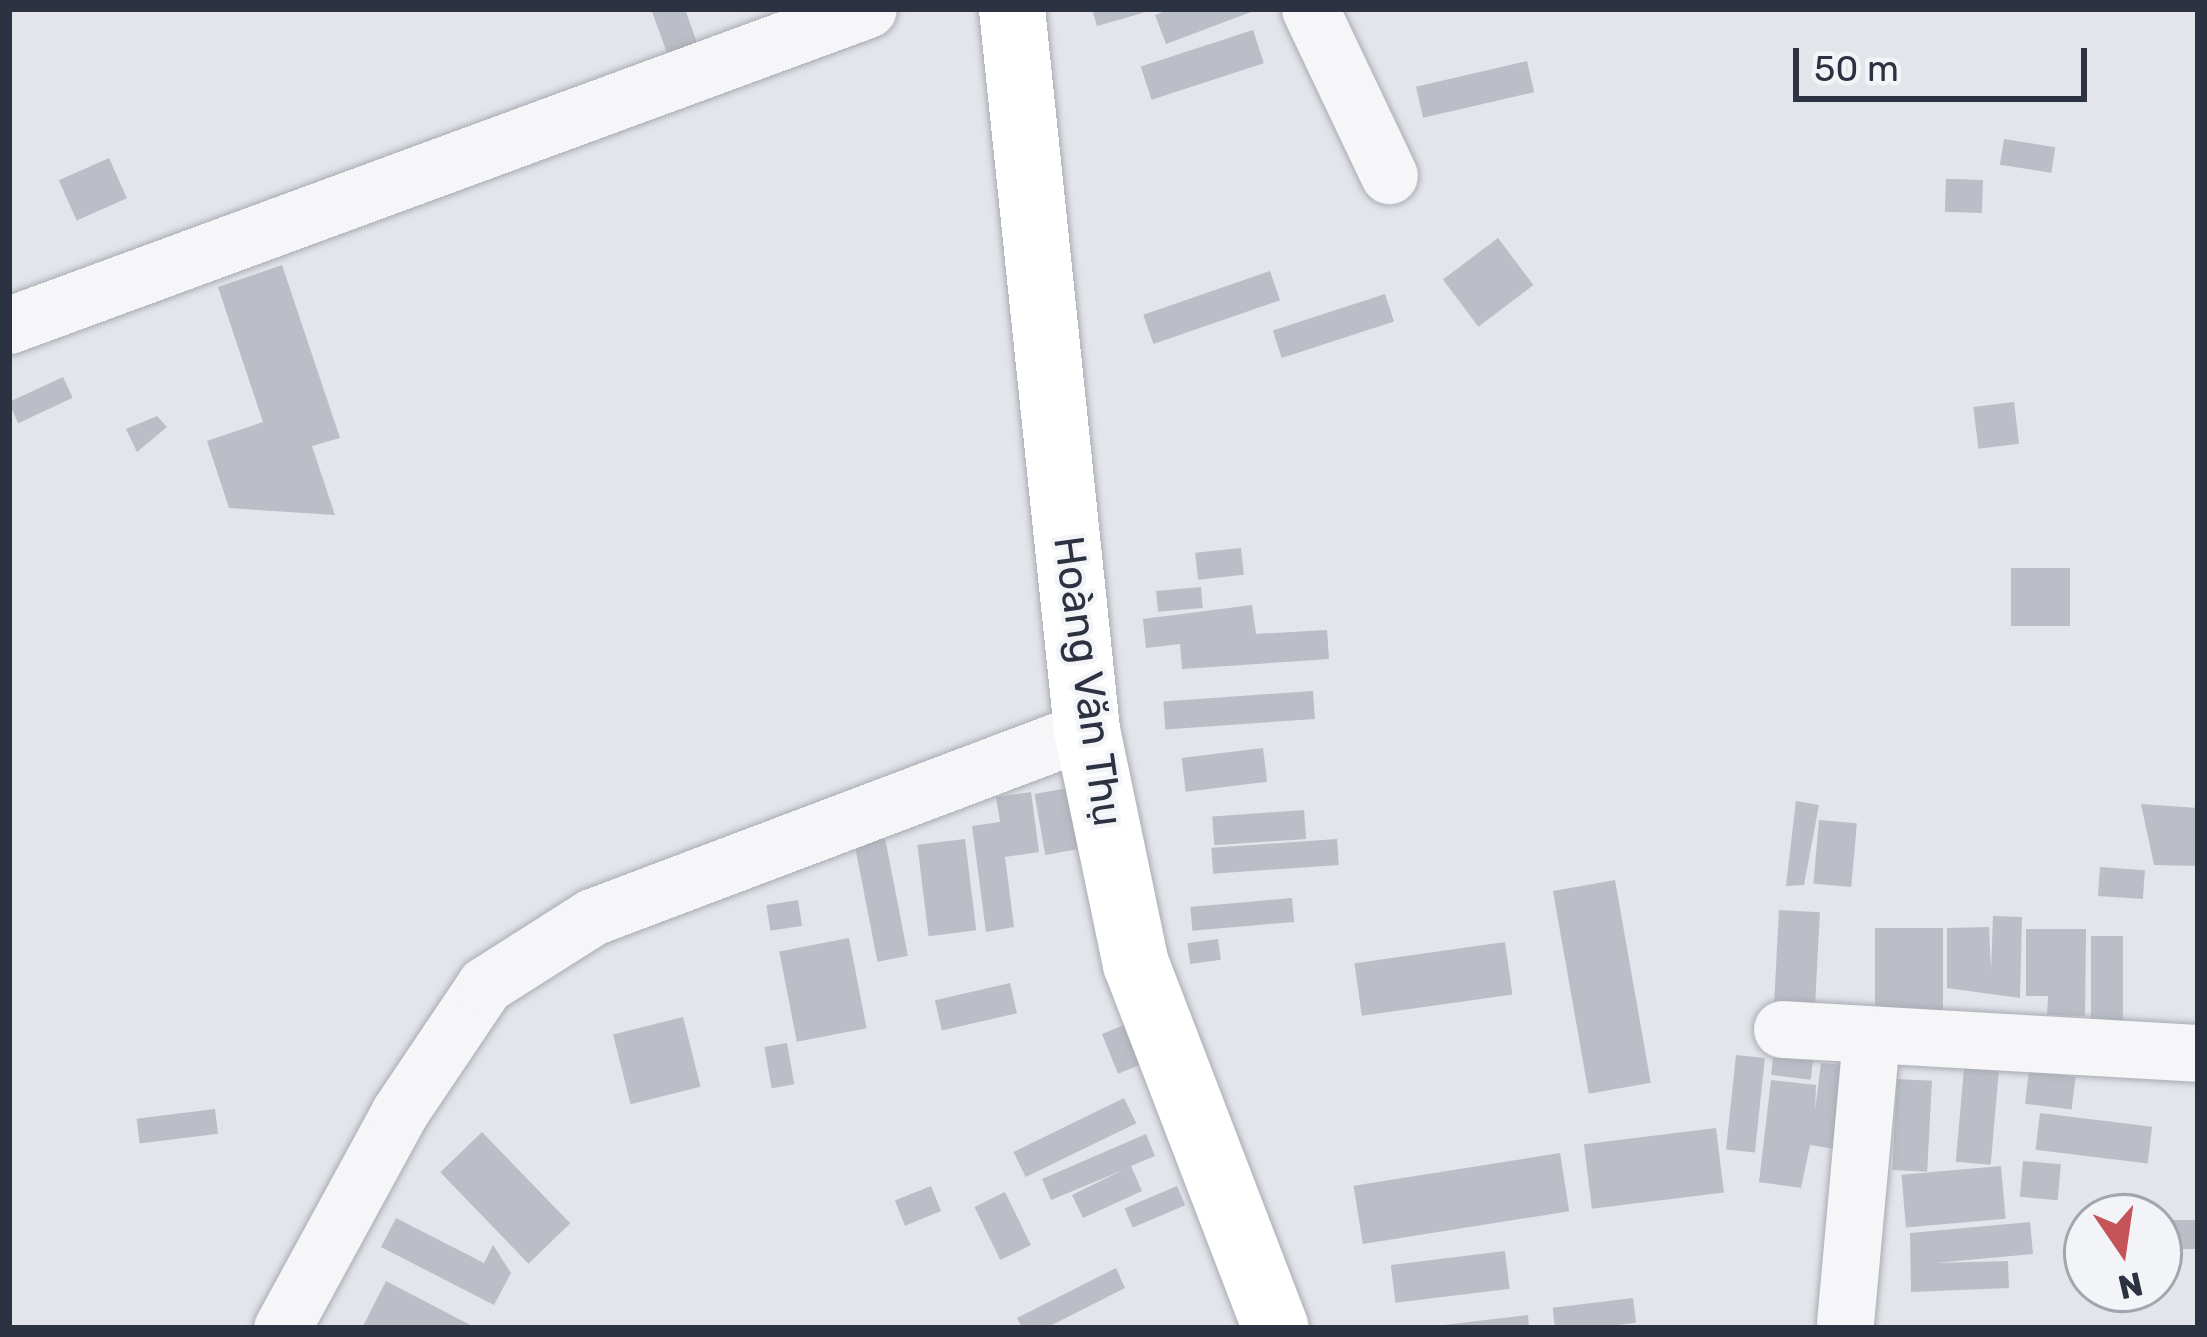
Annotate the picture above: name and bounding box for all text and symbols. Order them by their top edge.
scale bar [1799,24,2093,98]
text: 50 m [1814,47,1899,90]
street label: Hoàng Văn Thụ [1043,532,1133,830]
north arrow [2063,1193,2183,1313]
text: N [2115,1264,2146,1307]

